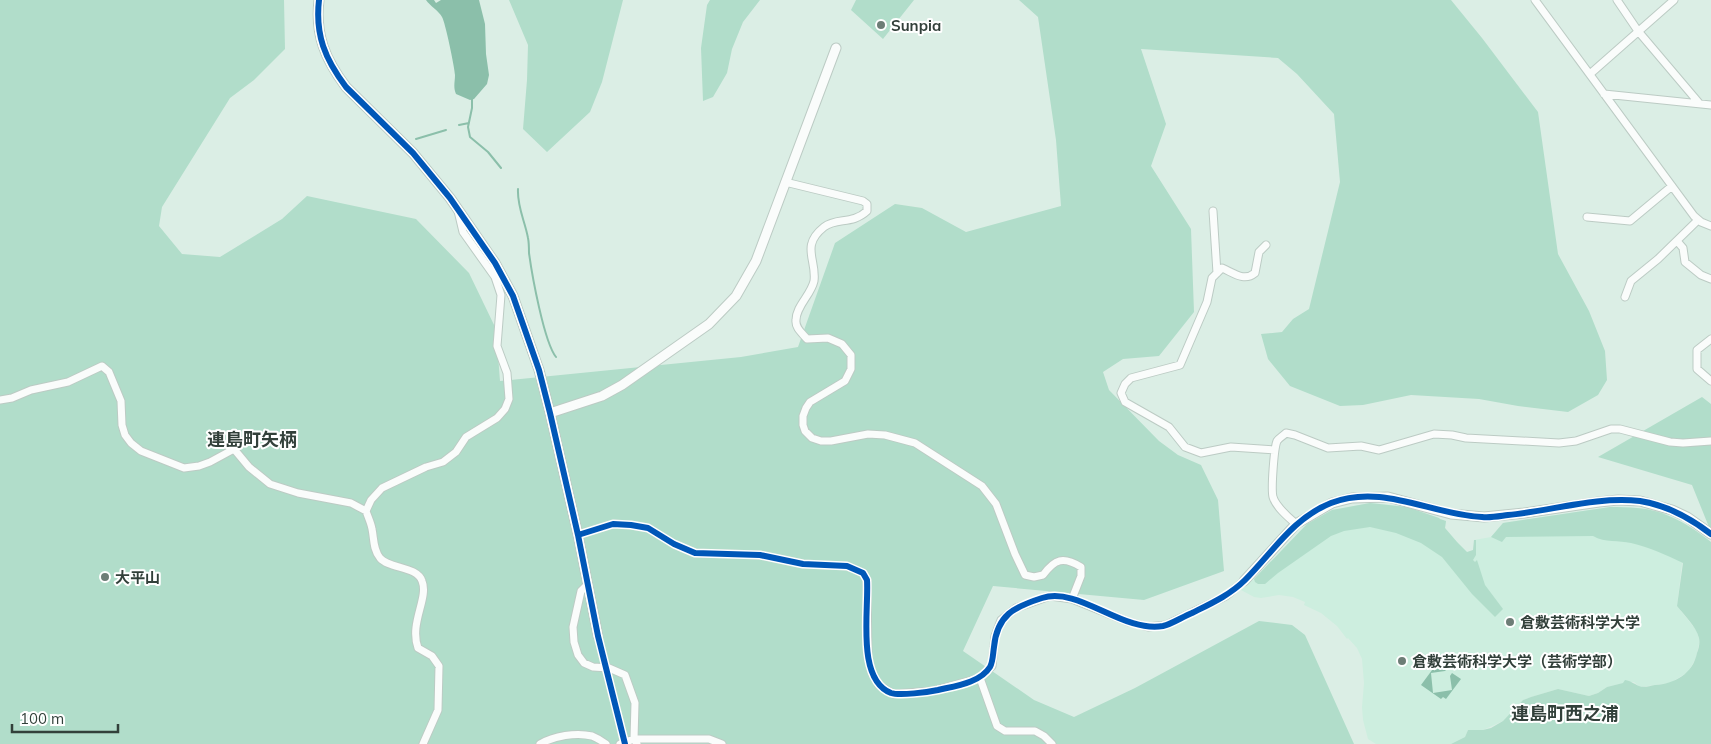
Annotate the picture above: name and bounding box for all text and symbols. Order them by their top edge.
place label: Sunpia [891,16,941,35]
marker: Sunpia [875,19,887,31]
district label: 連島町矢柄 [207,428,297,451]
place label: 大平山 [115,568,160,587]
marker: 大平山 [99,571,111,583]
place label: 倉敷芸術科学大学 [1520,613,1640,632]
marker: 倉敷芸術科学大学 [1504,616,1516,628]
place label: 倉敷芸術科学大学（芸術学部） [1412,652,1622,671]
marker: 倉敷芸術科学大学（芸術学部） [1396,655,1408,667]
scale bar [12,702,119,734]
district label: 連島町西之浦 [1511,702,1619,725]
text: 100 m [20,709,64,728]

